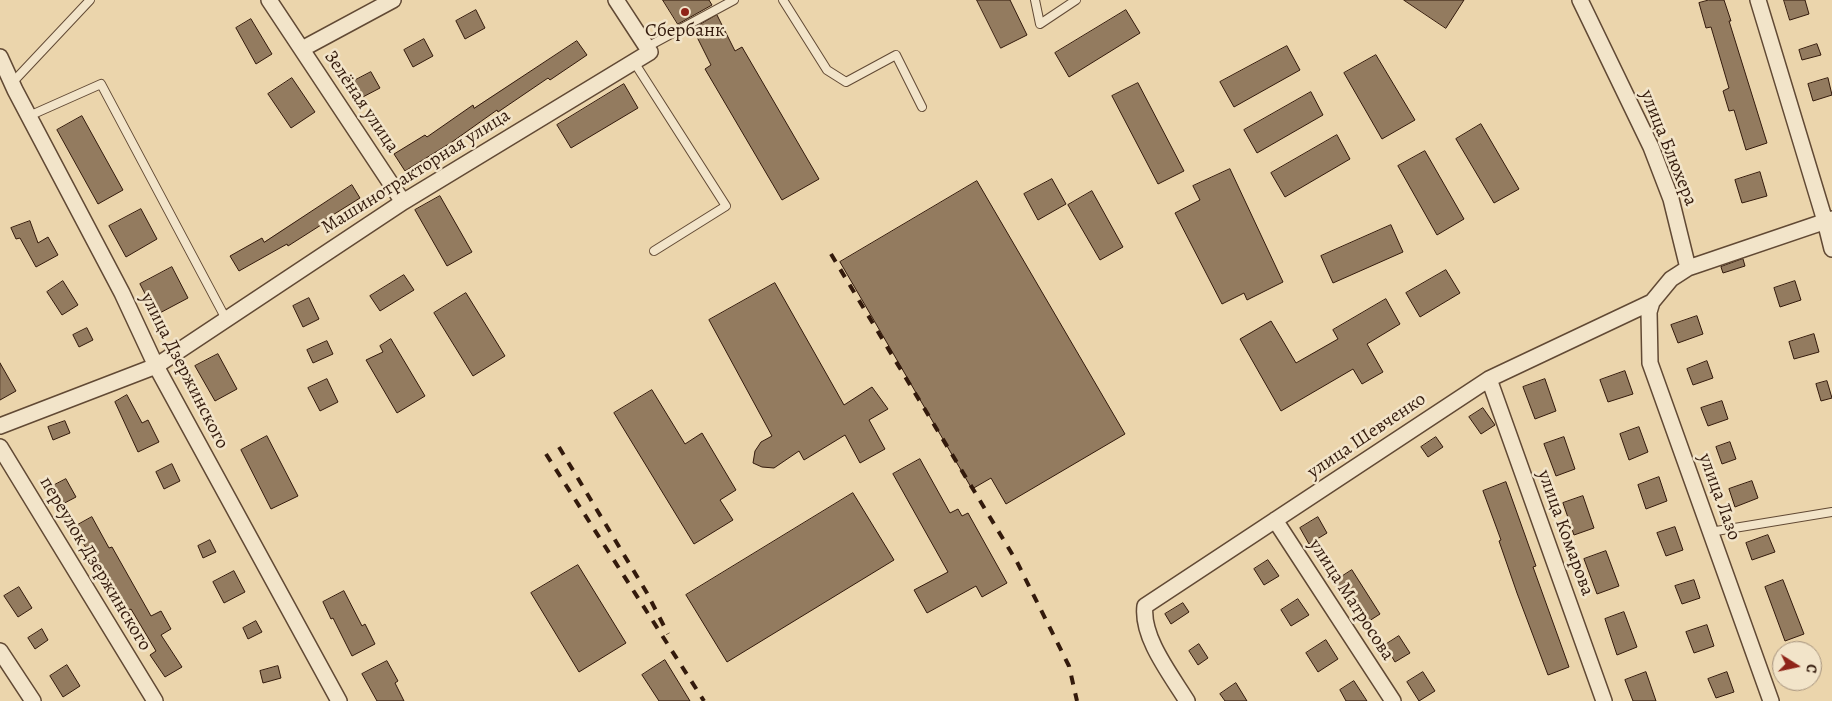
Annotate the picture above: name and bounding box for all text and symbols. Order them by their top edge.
marker: Сбербанк [679,6,691,18]
place label: Сбербанк [645,20,725,42]
street label: Зелёная улица [319,47,403,157]
street label: улица Блюхера [1634,87,1702,209]
street label: Машинотракторная улица [317,104,515,240]
street label: улица Дзержинского [135,289,233,453]
street label: улица Шевченко [1304,388,1430,484]
street label: улица Лазо [1693,450,1745,544]
street label: улица Комарова [1532,467,1598,599]
street label: переулок Дзержинского [34,473,156,655]
street label: улица Матросова [1303,535,1399,665]
north arrow [1772,641,1822,691]
text: С [1801,663,1821,674]

